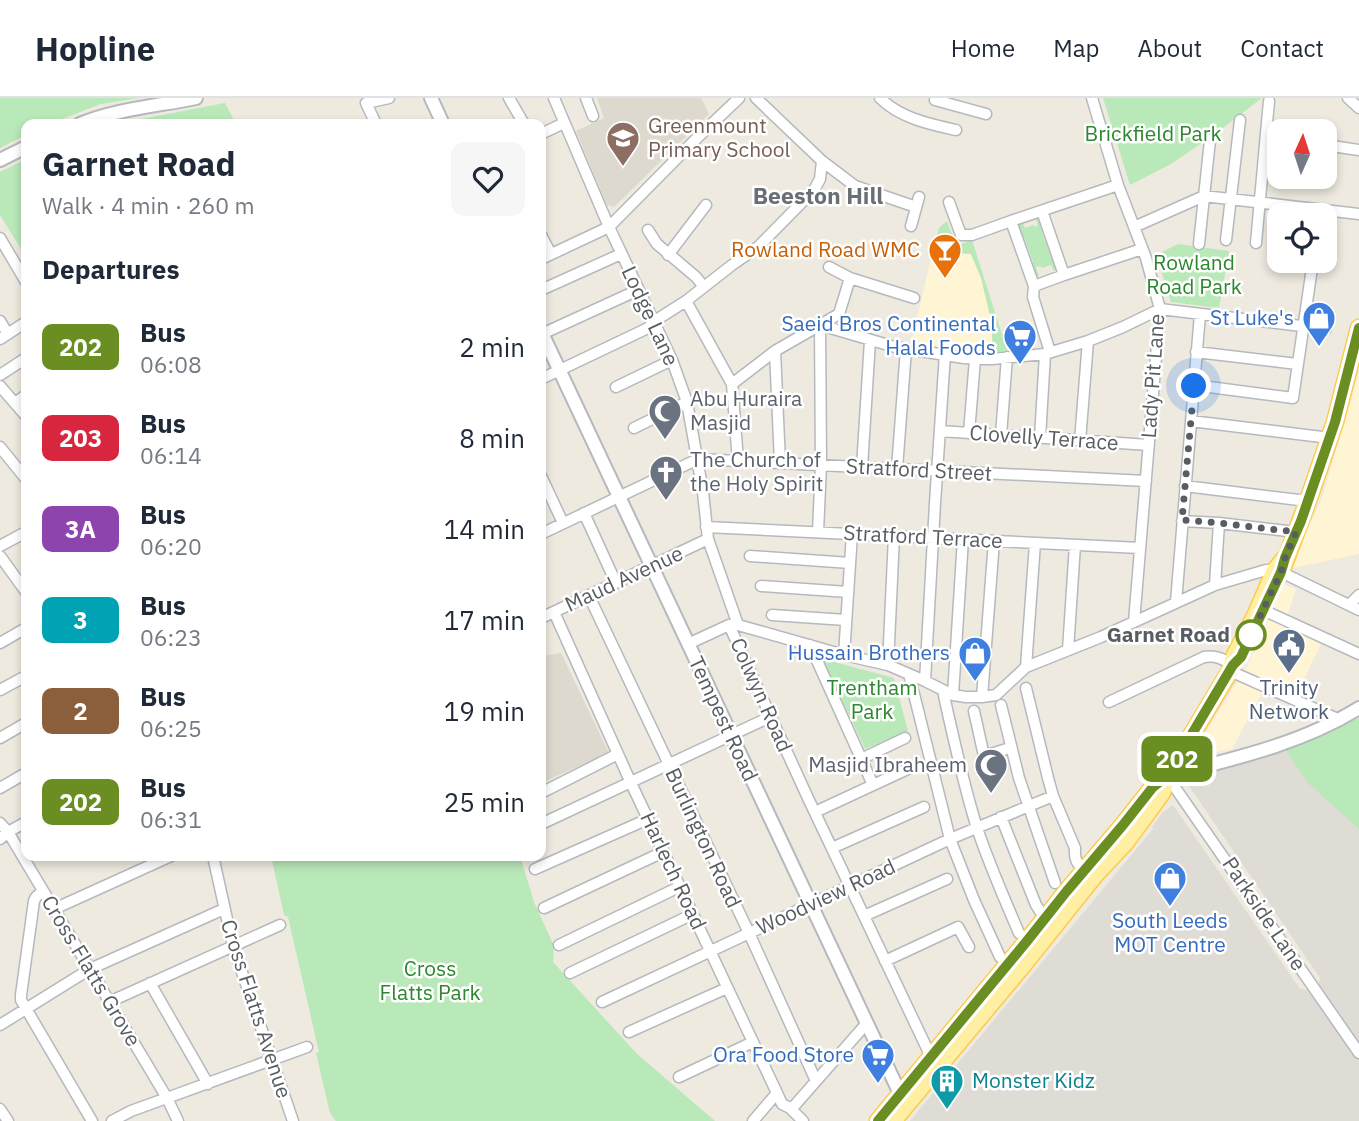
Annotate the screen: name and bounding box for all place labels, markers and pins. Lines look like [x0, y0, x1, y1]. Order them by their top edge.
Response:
place label: Greenmount Primary School [648, 111, 791, 163]
school or university icon: Greenmount Primary School [604, 119, 642, 168]
bar icon: Rowland Road WMC [926, 231, 964, 280]
place label: Rowland Road WMC [731, 235, 920, 263]
shop icon: St Luke's [1300, 299, 1338, 348]
place label: St Luke's [1210, 303, 1294, 331]
place label: Saeid Bros Continental Halal Foods [781, 309, 996, 361]
supermarket icon: Saeid Bros Continental Halal Foods [1001, 317, 1039, 366]
place label: Abu Huraira Masjid [690, 384, 802, 436]
mosque icon: Abu Huraira Masjid [646, 392, 684, 441]
place label: The Church of the Holy Spirit [690, 445, 823, 497]
church icon: The Church of the Holy Spirit [647, 453, 685, 502]
place label: Garnet Road [1107, 620, 1230, 648]
marker: Garnet Road [1236, 620, 1266, 650]
public building icon: Trinity Network [1270, 626, 1308, 675]
shop icon: Hussain Brothers [956, 634, 994, 683]
place label: Hussain Brothers [788, 638, 950, 666]
place label: Trinity Network [1249, 673, 1329, 725]
mosque icon: Masjid Ibraheem [972, 746, 1010, 795]
place label: Masjid Ibraheem [808, 750, 967, 778]
shop icon: South Leeds MOT Centre [1151, 859, 1189, 908]
place label: South Leeds MOT Centre [1112, 906, 1228, 958]
supermarket icon: Ora Food Store [859, 1036, 897, 1085]
place label: Ora Food Store [713, 1040, 854, 1068]
building icon: Monster Kidz [928, 1062, 966, 1111]
place label: Monster Kidz [972, 1066, 1095, 1094]

